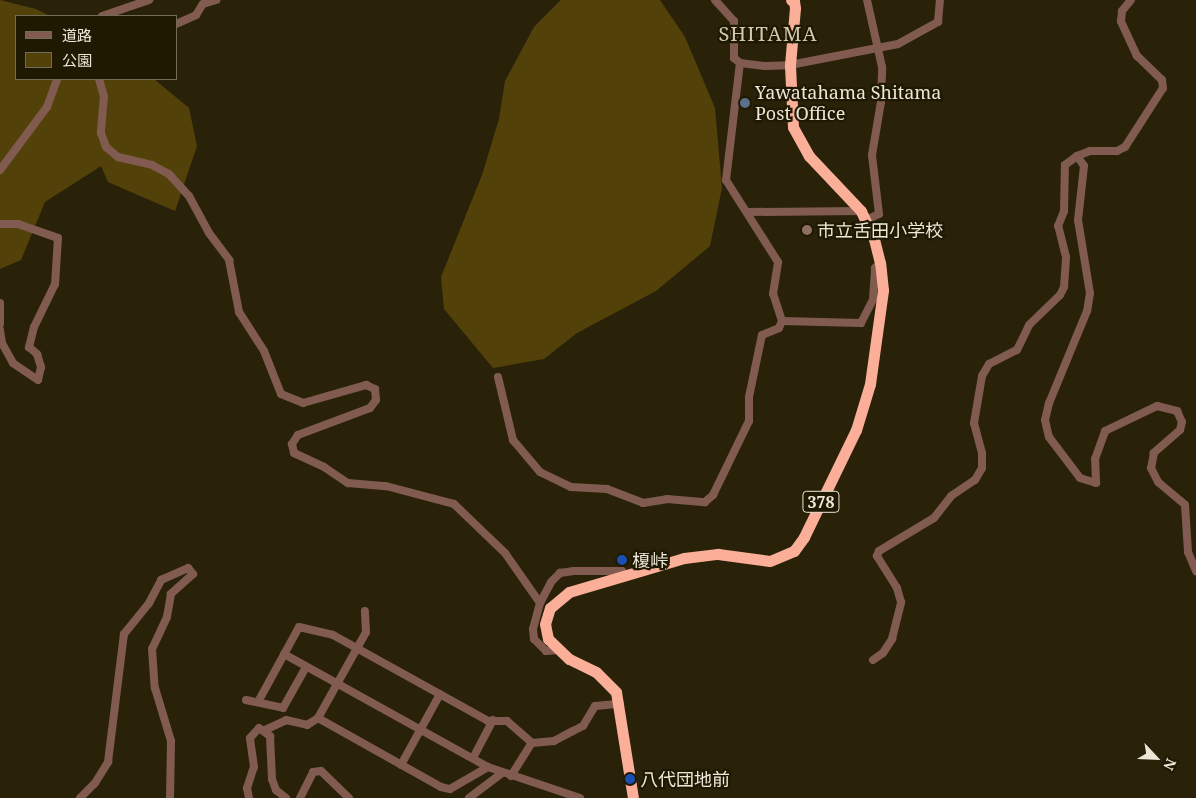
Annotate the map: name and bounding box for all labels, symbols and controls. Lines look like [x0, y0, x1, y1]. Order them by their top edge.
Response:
legend [15, 15, 178, 80]
district label: SHITAMA [718, 21, 818, 45]
text: 道路 [62, 25, 92, 45]
text: 公園 [62, 50, 92, 70]
place label: Yawatahama Shitama Post Office [755, 82, 941, 125]
marker: Yawatahama Shitama Post Office [739, 97, 751, 109]
place label: 市立舌田小学校 [817, 219, 943, 241]
marker: 市立舌田小学校 [801, 224, 813, 236]
road number: 378 [802, 488, 840, 516]
place label: 榎峠 [632, 549, 668, 571]
marker: 榎峠 [616, 554, 628, 566]
north arrow [1131, 733, 1181, 783]
text: N [1159, 756, 1181, 774]
place label: 八代団地前 [640, 768, 730, 790]
marker: 八代団地前 [624, 773, 636, 785]

